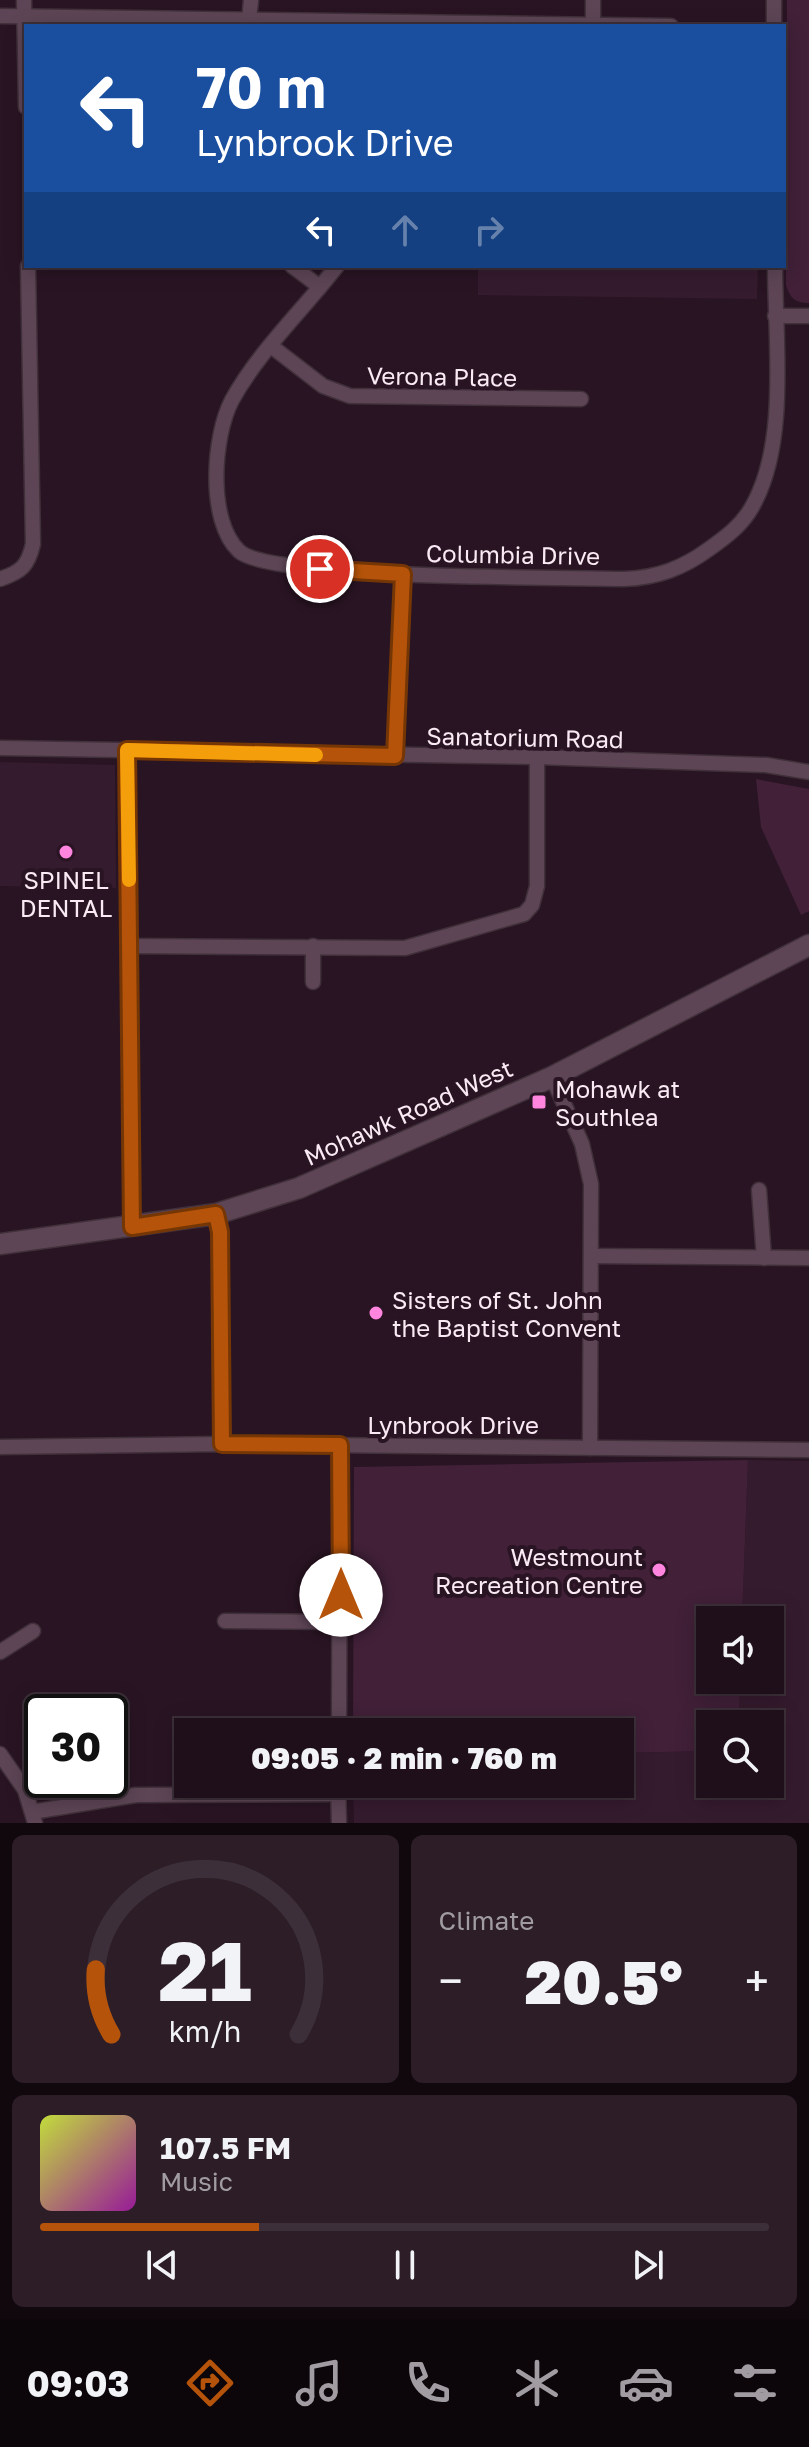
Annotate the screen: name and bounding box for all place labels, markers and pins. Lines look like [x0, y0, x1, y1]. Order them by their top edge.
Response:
pin [286, 535, 354, 603]
marker: SPINEL DENTAL [57, 843, 75, 861]
place label: SPINEL DENTAL [20, 865, 113, 922]
place label: Mohawk at Southlea [555, 1074, 680, 1131]
marker: Mohawk at Southlea [530, 1093, 548, 1111]
place label: Sisters of St. John the Baptist Convent [392, 1285, 621, 1342]
marker: Sisters of St. John the Baptist Convent [367, 1304, 385, 1322]
place label: Westmount Recreation Centre [435, 1542, 643, 1599]
marker: Westmount Recreation Centre [650, 1561, 668, 1579]

